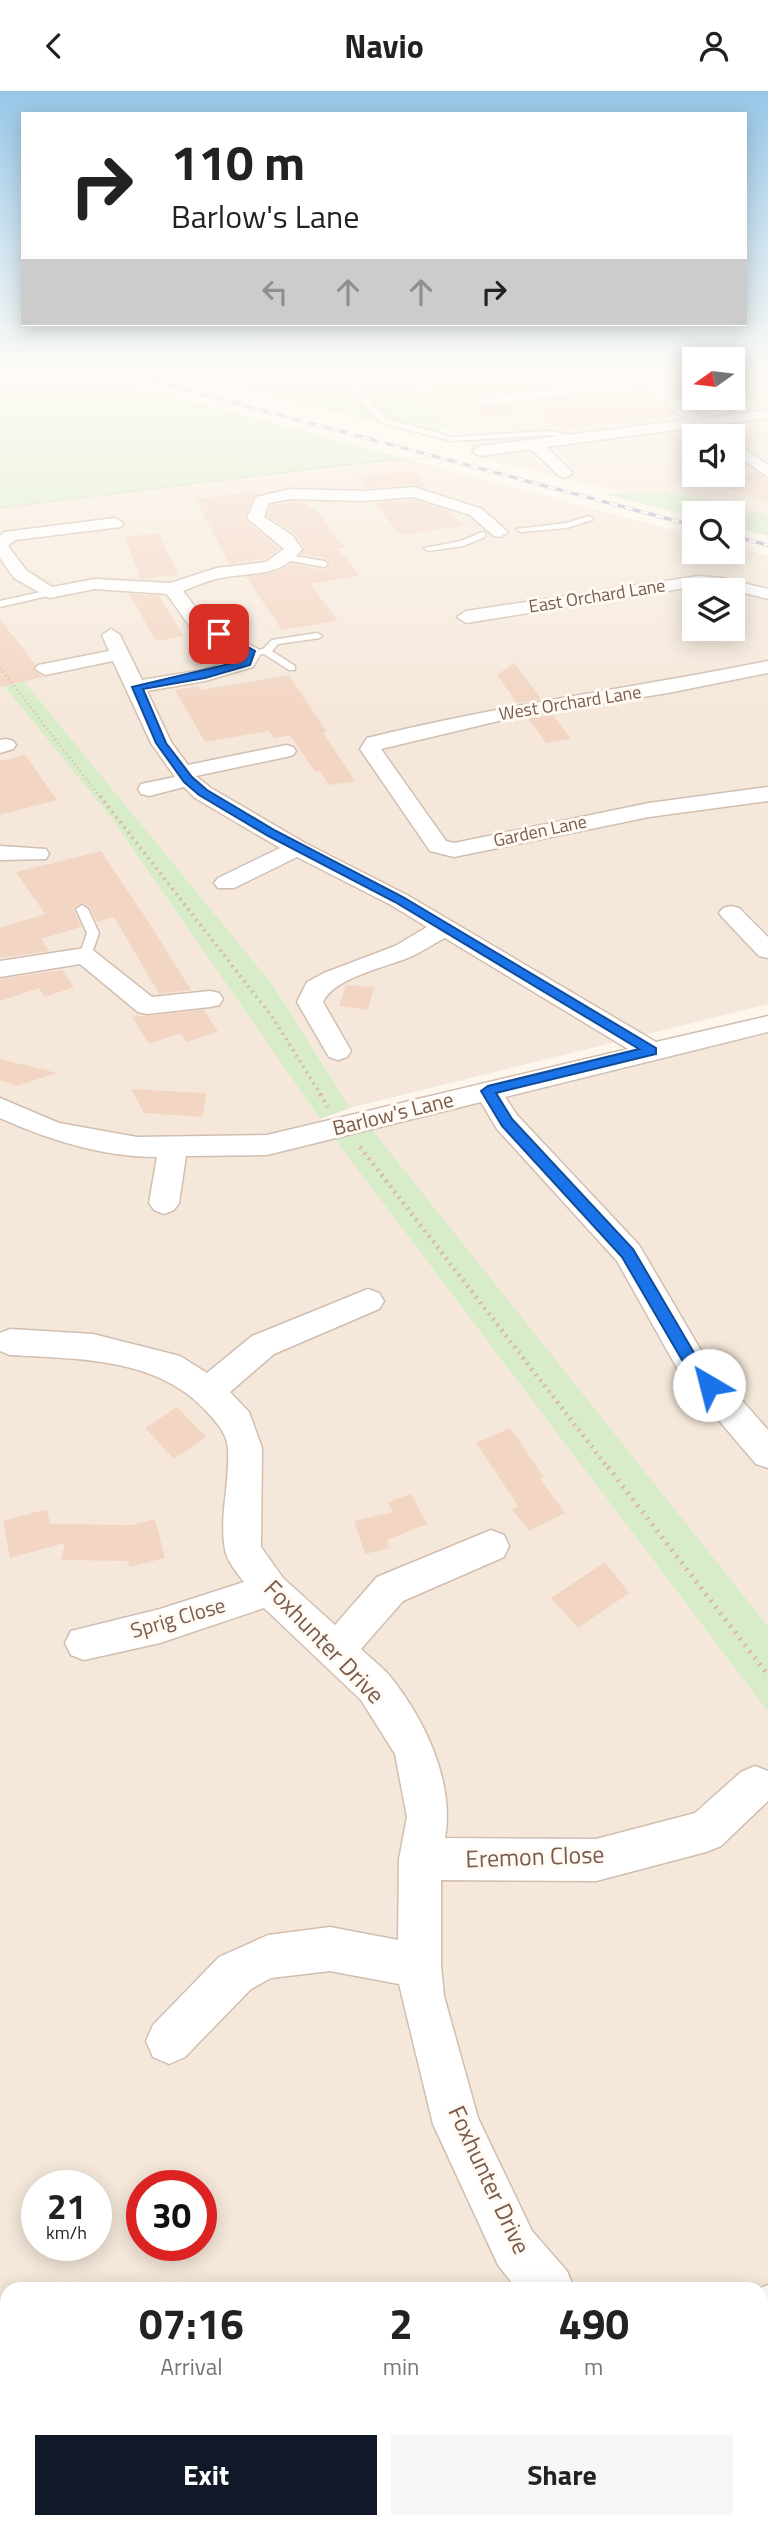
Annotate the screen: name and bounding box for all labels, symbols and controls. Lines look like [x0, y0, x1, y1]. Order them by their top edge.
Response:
text: Navio [344, 22, 424, 70]
icon: back [35, 27, 73, 65]
icon: person [695, 27, 733, 65]
text: 110 m [171, 124, 305, 199]
icon: right [56, 140, 147, 231]
text: Barlow's Lane [171, 192, 359, 240]
icon: left [256, 273, 294, 311]
icon: ahead [329, 273, 367, 311]
icon: ahead [402, 273, 440, 311]
icon: right [475, 273, 513, 311]
north arrow [682, 347, 746, 409]
map controls [682, 347, 745, 641]
button: sound [682, 424, 745, 487]
button: search [682, 501, 745, 564]
street label: East Orchard Lane [527, 571, 667, 620]
button: layers [682, 578, 745, 641]
pin [189, 604, 249, 664]
icon: arrive [200, 615, 238, 653]
street label: West Orchard Lane [497, 678, 643, 727]
street label: Garden Lane [491, 807, 589, 854]
street label: Barlow's Lane [329, 1083, 457, 1144]
position arrow [672, 1348, 746, 1422]
street label: Foxhunter Drive [256, 1571, 393, 1712]
street label: Sprig Close [126, 1588, 229, 1646]
street label: Eremon Close [465, 1836, 605, 1876]
street label: Foxhunter Drive [440, 2099, 540, 2260]
speed limit sign: 30 [126, 2170, 217, 2261]
text: 21 [47, 2179, 86, 2233]
text: km/h [46, 2219, 87, 2246]
text: 07:16 [139, 2291, 244, 2355]
text: 2 [389, 2291, 413, 2355]
text: 490 [558, 2291, 629, 2355]
text: Arrival [160, 2349, 223, 2384]
text: min [383, 2349, 419, 2384]
text: m [584, 2349, 603, 2384]
button: Exit [35, 2435, 377, 2515]
button: Share [391, 2435, 733, 2515]

